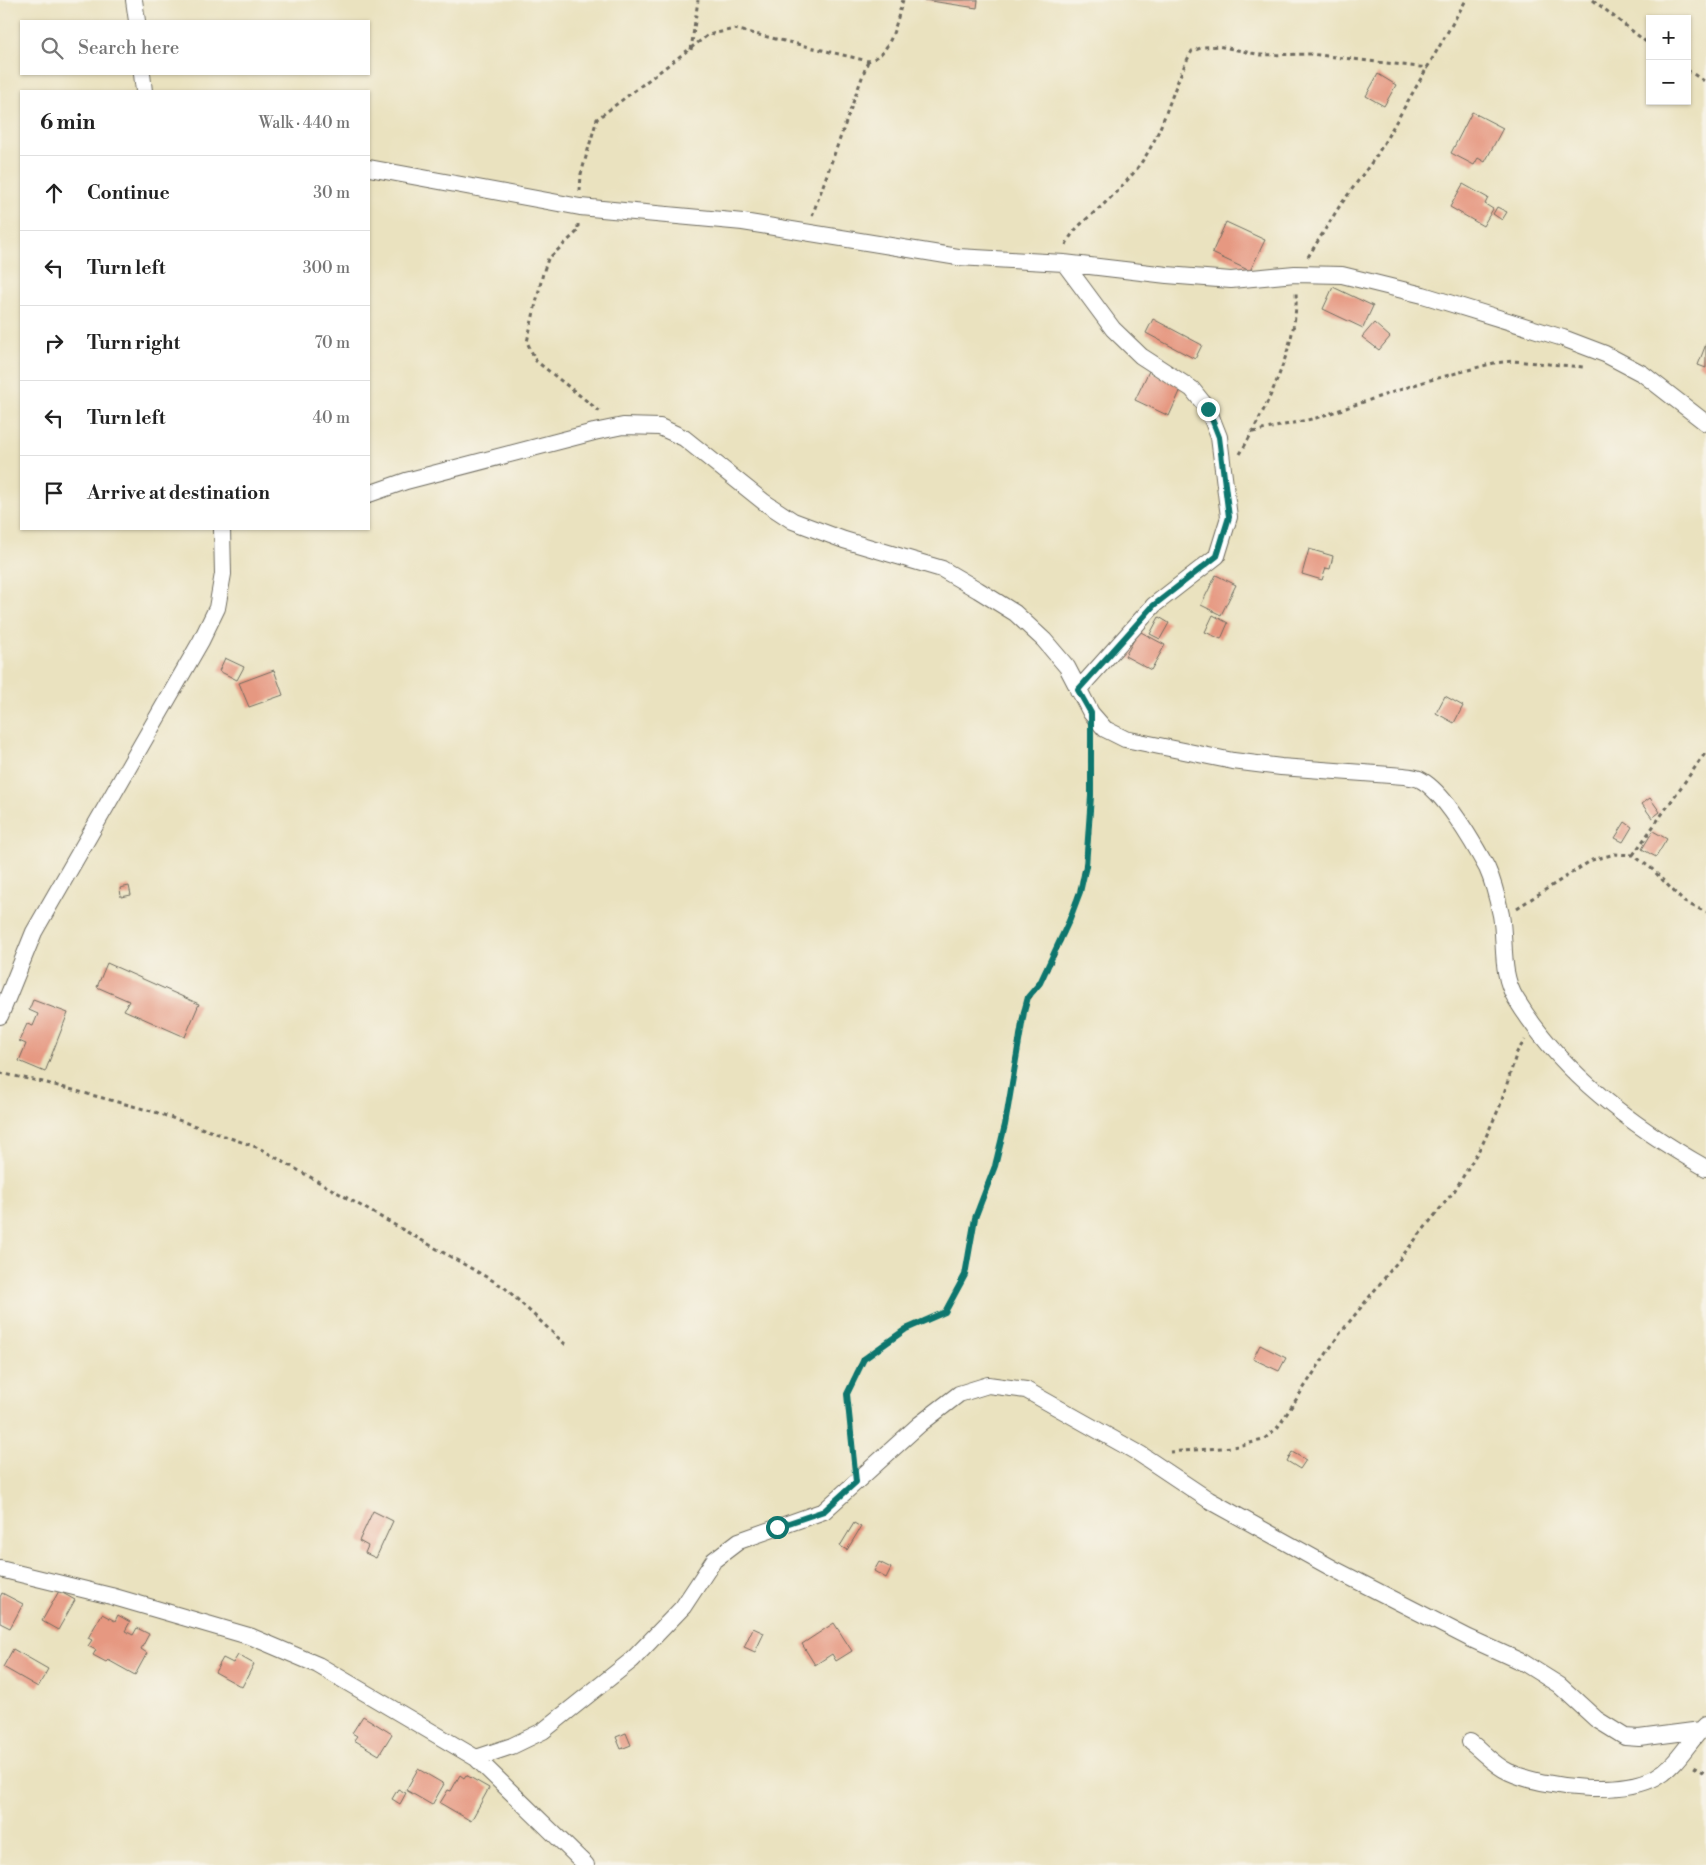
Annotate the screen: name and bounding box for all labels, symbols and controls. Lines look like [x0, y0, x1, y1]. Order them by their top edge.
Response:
map controls [1646, 15, 1691, 105]
button: + [1646, 15, 1691, 60]
search box [20, 20, 370, 75]
icon: search [38, 34, 66, 62]
text: Search here [78, 36, 179, 60]
button: − [1646, 60, 1691, 105]
text: 6 min [40, 110, 95, 136]
text: Walk · 440 m [259, 113, 350, 133]
icon: ahead [40, 179, 68, 207]
text: Continue [87, 181, 170, 205]
text: 30 m [313, 183, 350, 203]
icon: left [40, 254, 68, 282]
text: Turn left [87, 256, 166, 280]
text: 300 m [303, 258, 350, 278]
icon: right [40, 329, 68, 357]
text: Turn right [87, 331, 180, 355]
text: 70 m [314, 333, 350, 353]
route end [1197, 398, 1220, 421]
icon: left [40, 404, 68, 432]
text: Turn left [87, 406, 166, 430]
text: 40 m [313, 408, 350, 428]
icon: arrive [40, 479, 68, 507]
text: Arrive at destination [87, 481, 270, 505]
route start [766, 1516, 789, 1539]

